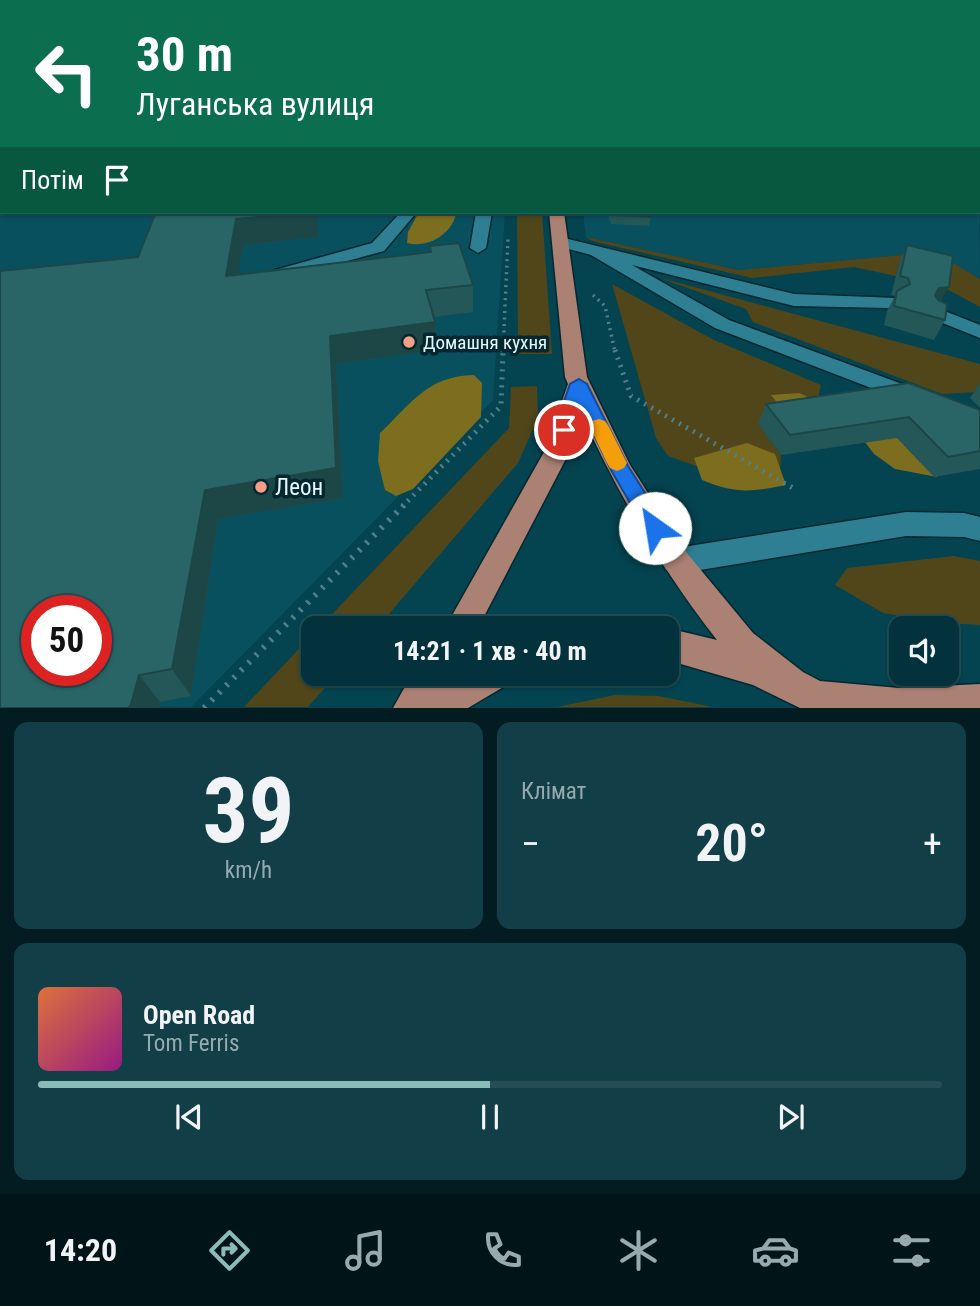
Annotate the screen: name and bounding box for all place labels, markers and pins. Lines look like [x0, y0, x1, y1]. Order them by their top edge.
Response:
place label: Домашня кухня [423, 331, 547, 354]
marker: Домашня кухня [401, 334, 417, 350]
pin [534, 400, 594, 460]
place label: Леон [275, 474, 323, 501]
marker: Леон [253, 479, 269, 495]

